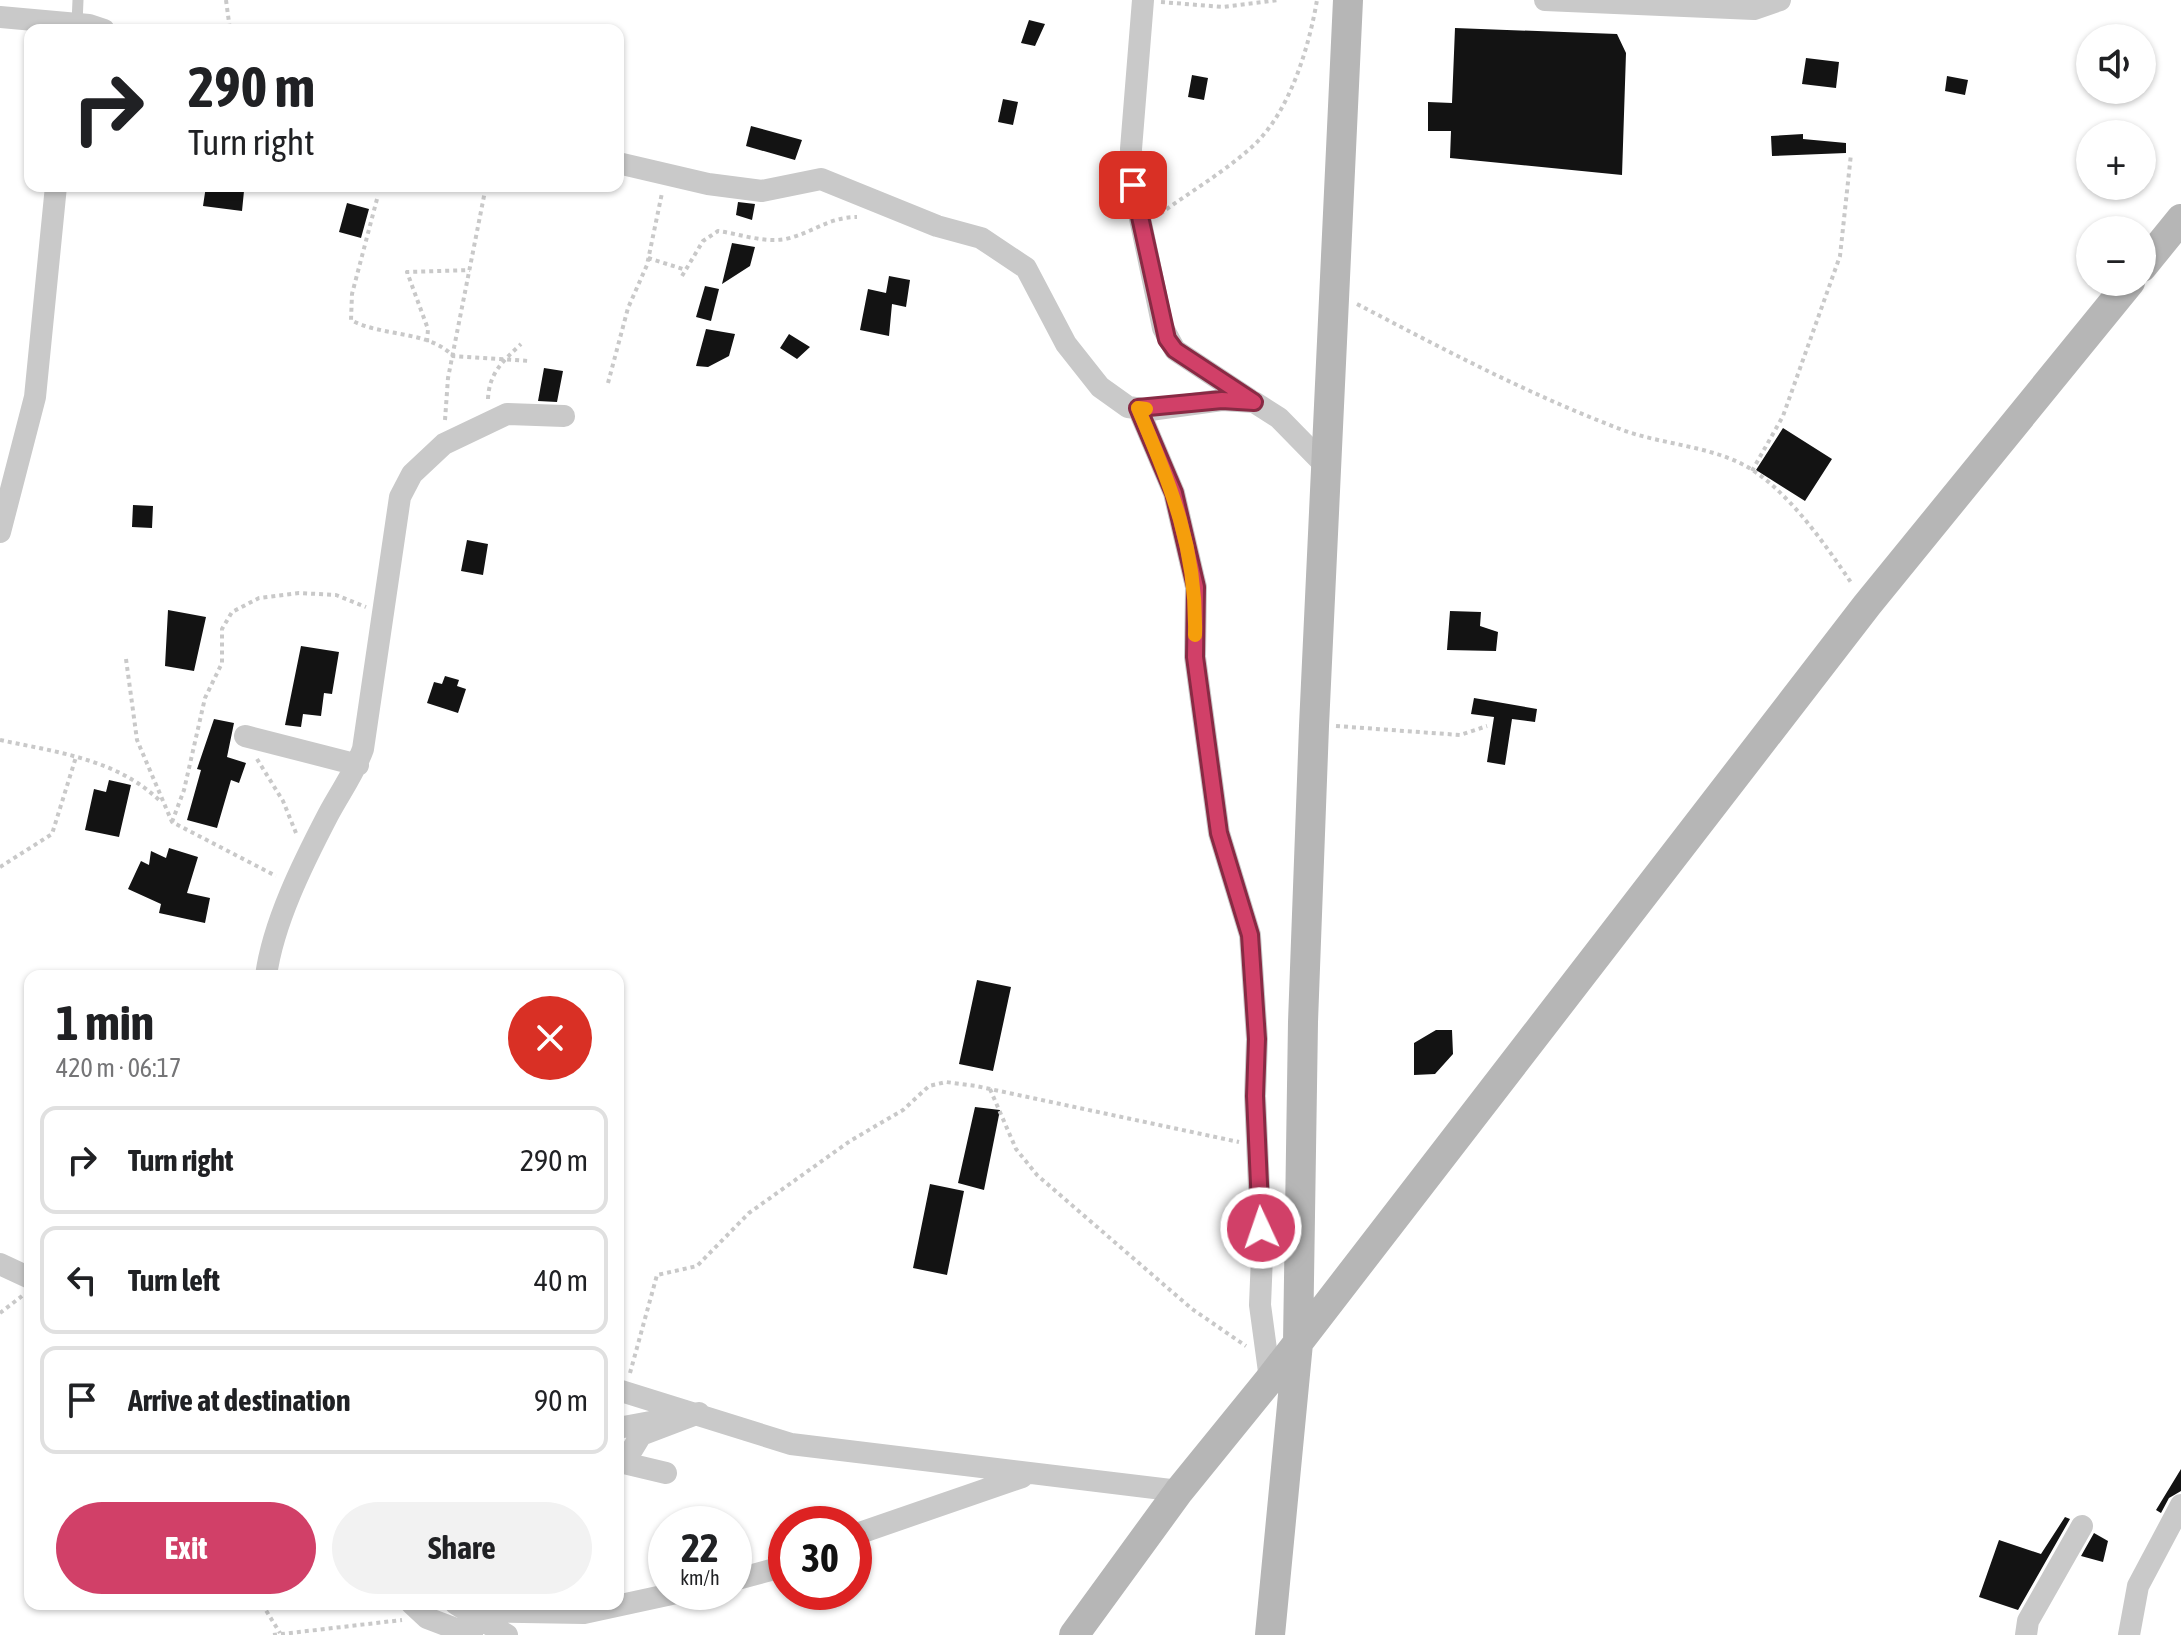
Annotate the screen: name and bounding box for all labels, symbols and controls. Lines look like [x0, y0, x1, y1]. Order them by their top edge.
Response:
map controls [2076, 24, 2156, 296]
button: sound [2076, 24, 2156, 104]
text: 290 m [188, 55, 315, 119]
icon: right [56, 56, 160, 160]
button: + [2076, 120, 2156, 200]
text: Turn right [188, 121, 315, 163]
pin [1099, 151, 1167, 219]
icon: arrive [1111, 163, 1155, 207]
button: − [2076, 216, 2156, 296]
text: 1 min [56, 995, 154, 1050]
button: close [508, 996, 592, 1080]
text: 420 m · 06:17 [56, 1053, 181, 1083]
icon: right [60, 1138, 104, 1182]
text: Turn right [128, 1143, 234, 1177]
text: 290 m [520, 1143, 588, 1177]
position arrow [1219, 1186, 1303, 1270]
icon: left [60, 1258, 104, 1302]
text: Turn left [128, 1263, 220, 1297]
text: 40 m [534, 1263, 588, 1297]
icon: arrive [60, 1378, 104, 1422]
text: Arrive at destination [128, 1383, 350, 1417]
text: 90 m [534, 1383, 588, 1417]
button: Exit [56, 1502, 316, 1594]
button: Share [332, 1502, 592, 1594]
speed limit sign: 30 [768, 1506, 872, 1610]
text: 22 [681, 1525, 719, 1570]
text: km/h [680, 1566, 720, 1589]

